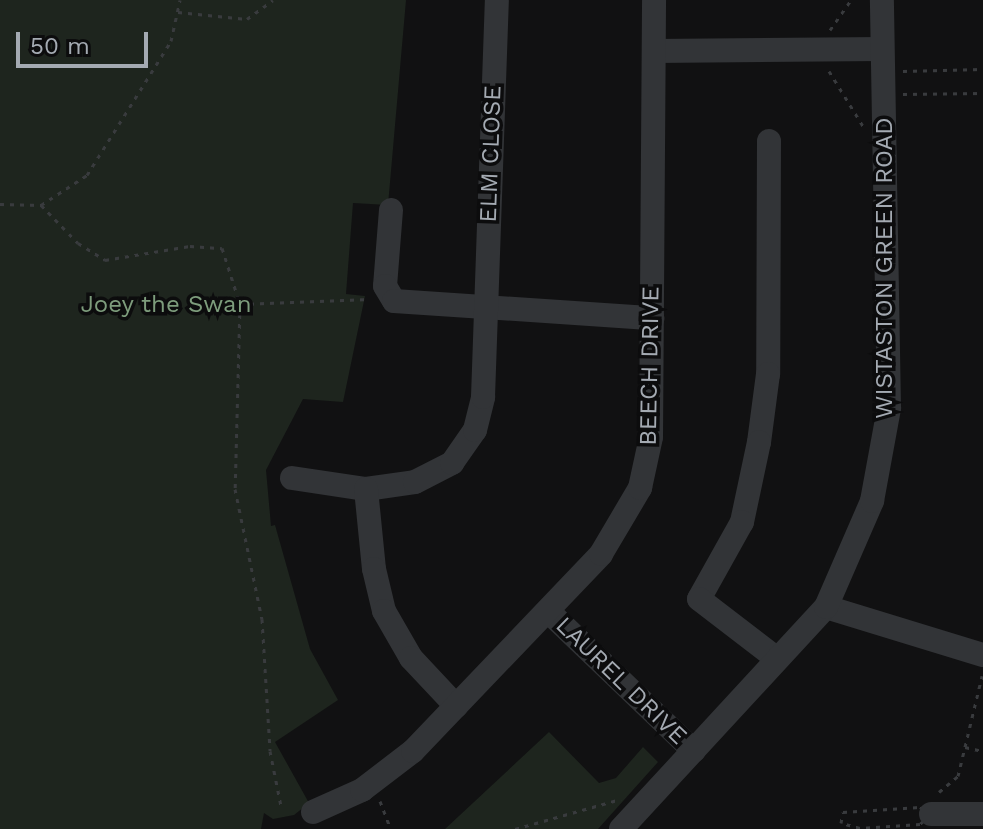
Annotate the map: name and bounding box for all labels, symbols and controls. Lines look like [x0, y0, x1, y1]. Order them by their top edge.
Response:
scale bar [20, 16, 152, 66]
text: 50 m [30, 32, 90, 60]
street label: ELM CLOSE [474, 85, 508, 223]
street label: WISTASTON GREEN ROAD [871, 117, 899, 419]
street label: BEECH DRIVE [634, 286, 666, 446]
park label: Joey the Swan [80, 291, 252, 319]
street label: LAUREL DRIVE [549, 611, 693, 751]

